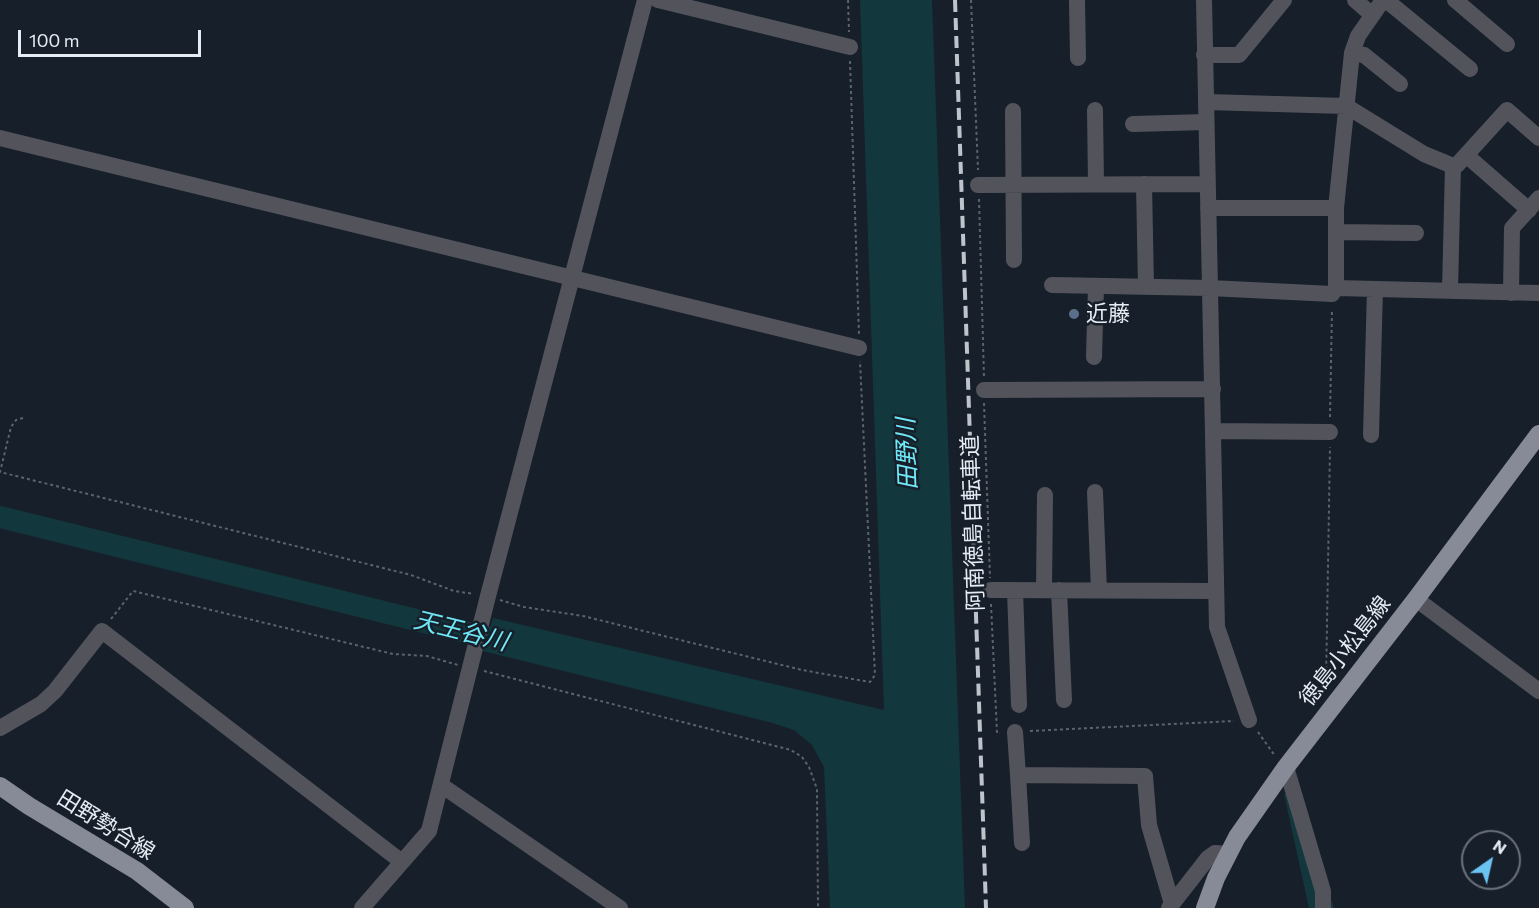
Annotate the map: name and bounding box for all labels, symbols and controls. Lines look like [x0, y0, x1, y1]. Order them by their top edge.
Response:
scale bar [21, 18, 204, 56]
text: 100 m [29, 29, 79, 51]
place label: 近藤 [1086, 301, 1130, 327]
marker: 近藤 [1067, 307, 1081, 321]
water label: 田野川 [891, 418, 923, 490]
street label: 阿南徳島自転車道 [957, 435, 989, 611]
street label: 徳島小松島線 [1294, 591, 1396, 711]
water label: 天王谷川 [411, 605, 511, 657]
street label: 田野勢合線 [52, 785, 160, 865]
north arrow [1461, 830, 1521, 890]
text: N [1490, 835, 1511, 858]

